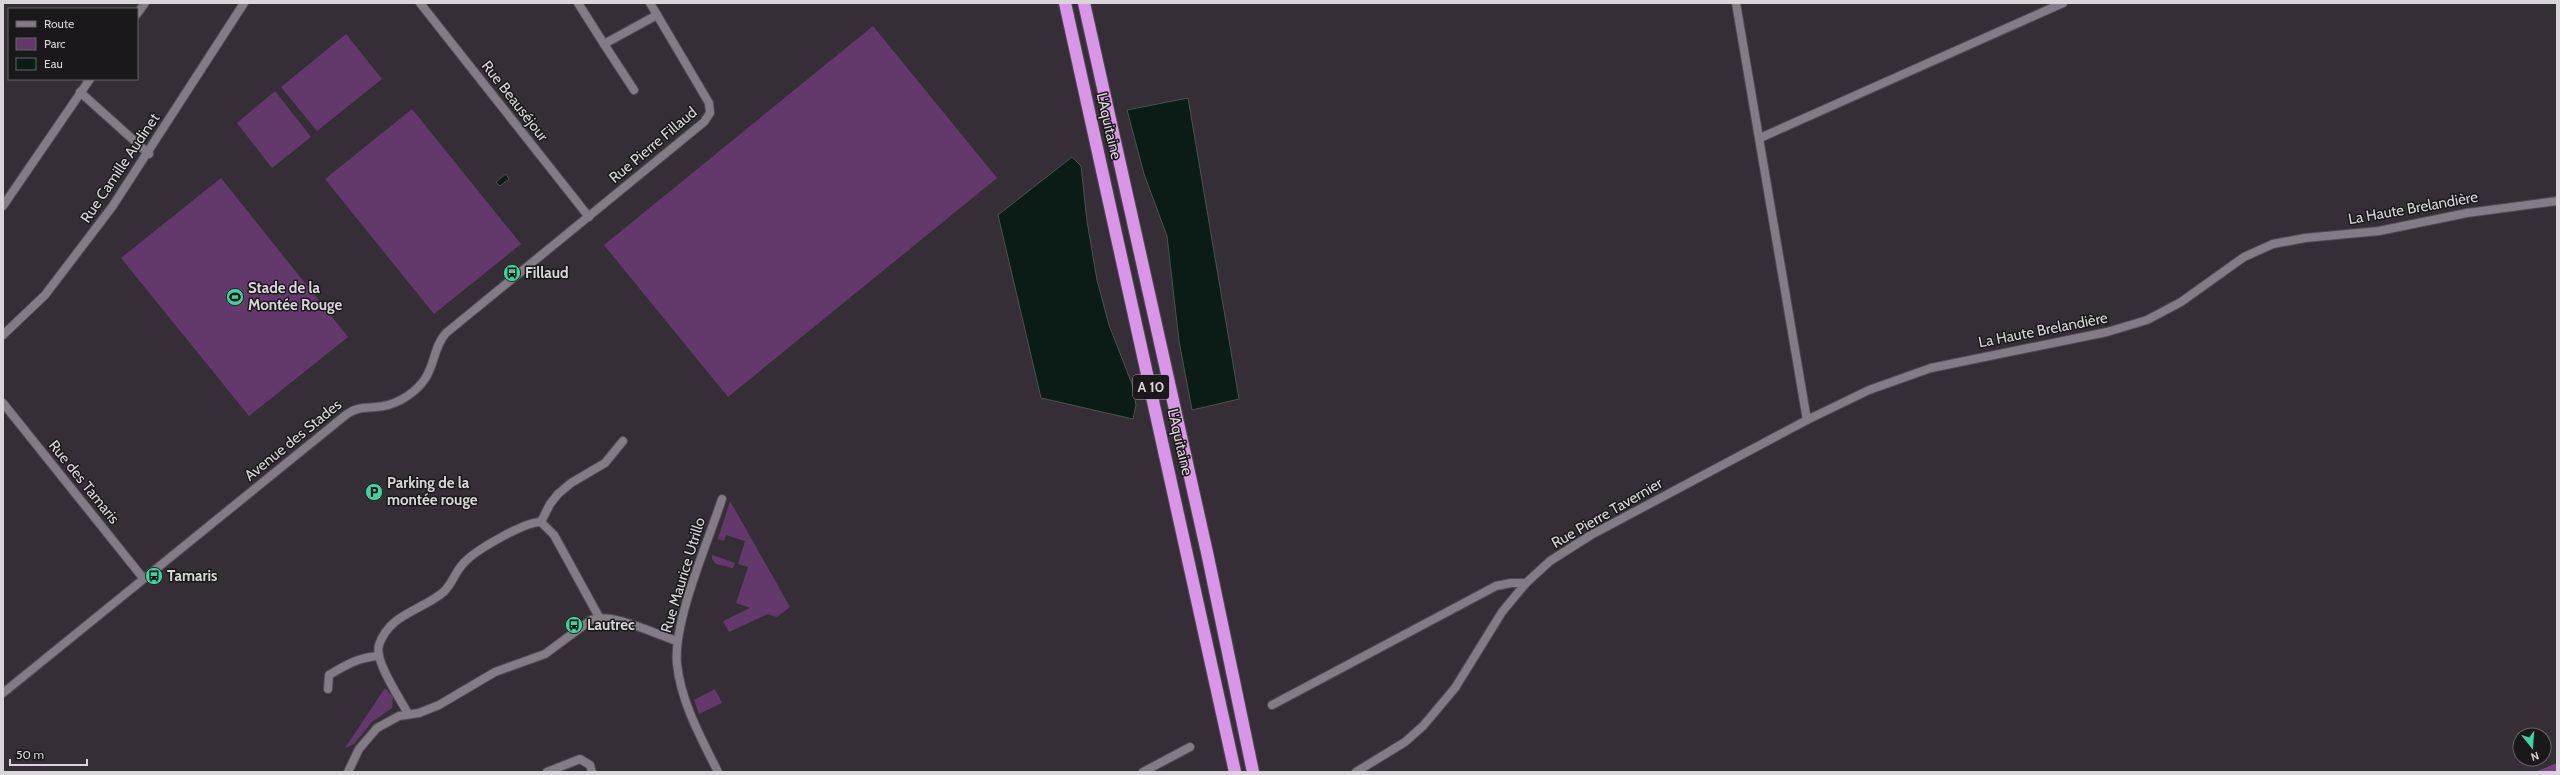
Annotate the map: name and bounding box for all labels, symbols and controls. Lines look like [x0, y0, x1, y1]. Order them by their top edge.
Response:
legend [8, 8, 138, 80]
text: Route [44, 16, 74, 31]
text: Parc [44, 36, 66, 51]
text: Eau [44, 56, 63, 71]
street label: Rue Beauséjour [478, 57, 552, 145]
street label: L'Aquitaine [1093, 91, 1125, 161]
street label: Rue Pierre Fillaud [606, 103, 700, 187]
street label: Rue Camille Audinet [77, 110, 163, 226]
street label: La Haute Brelandière [2347, 188, 2480, 228]
bus stop icon: Fillaud [502, 263, 522, 283]
place label: Fillaud [525, 264, 569, 282]
place label: Stade de la Montée Rouge [248, 279, 342, 314]
sports icon: Stade de la Montée Rouge [225, 287, 245, 307]
street label: La Haute Brelandière [1977, 309, 2109, 351]
road number: A 10 [1133, 375, 1169, 399]
street label: Avenue des Stades [241, 395, 345, 485]
street label: L'Aquitaine [1164, 407, 1196, 477]
street label: Rue des Tamaris [45, 437, 123, 527]
place label: Parking de la montée rouge [387, 474, 478, 509]
street label: Rue Pierre Tavernier [1548, 474, 1666, 552]
parking icon: Parking de la montée rouge [364, 482, 384, 502]
street label: Rue Maurice Utrillo [657, 515, 709, 635]
bus stop icon: Tamaris [144, 566, 164, 586]
place label: Tamaris [167, 567, 217, 585]
bus stop icon: Lautrec [564, 615, 584, 635]
place label: Lautrec [587, 616, 635, 634]
north arrow [2512, 727, 2552, 767]
scale bar [10, 741, 87, 767]
text: 50 m [16, 747, 44, 762]
text: N [2529, 749, 2541, 764]

